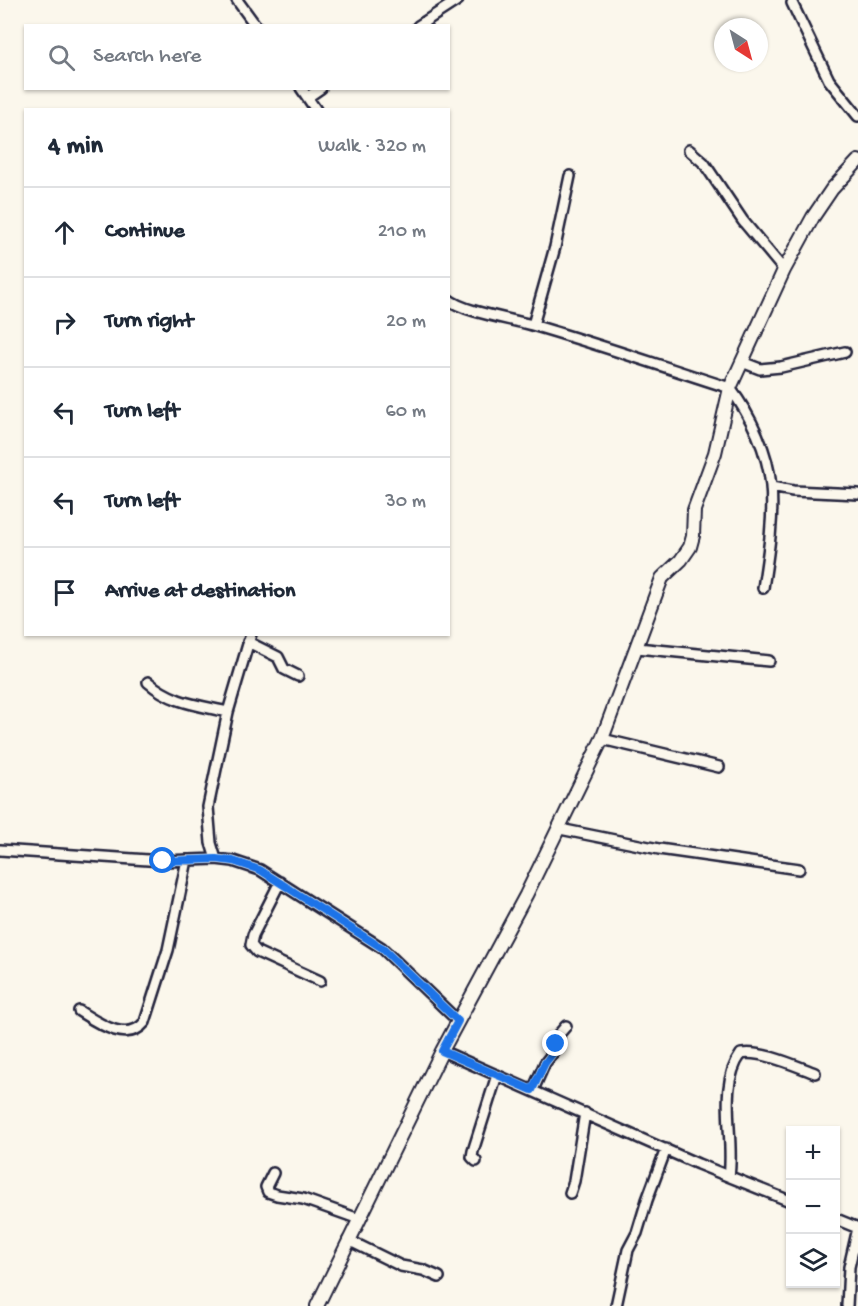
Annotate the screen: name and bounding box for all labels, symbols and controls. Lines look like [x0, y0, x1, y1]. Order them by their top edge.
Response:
north arrow [714, 18, 768, 72]
search box [24, 24, 450, 90]
icon: search [45, 41, 78, 74]
text: Search here [93, 44, 201, 70]
text: 4 min [48, 132, 103, 163]
text: Walk · 320 m [318, 136, 426, 159]
icon: ahead [48, 216, 81, 249]
text: Continue [105, 219, 185, 245]
text: 210 m [378, 221, 426, 244]
icon: right [48, 306, 81, 339]
text: Turn right [105, 309, 193, 335]
text: 20 m [386, 311, 426, 334]
icon: left [48, 396, 81, 429]
text: Turn left [105, 399, 179, 425]
text: 60 m [386, 401, 426, 424]
icon: left [48, 486, 81, 519]
text: Turn left [105, 489, 179, 515]
text: 30 m [385, 491, 426, 514]
icon: arrive [48, 576, 81, 609]
text: Arrive at destination [105, 579, 295, 605]
route start [149, 847, 175, 873]
route end [542, 1030, 568, 1056]
map controls [786, 1126, 840, 1288]
button: + [786, 1126, 840, 1180]
button: − [786, 1180, 840, 1234]
button: layers [786, 1234, 840, 1288]

